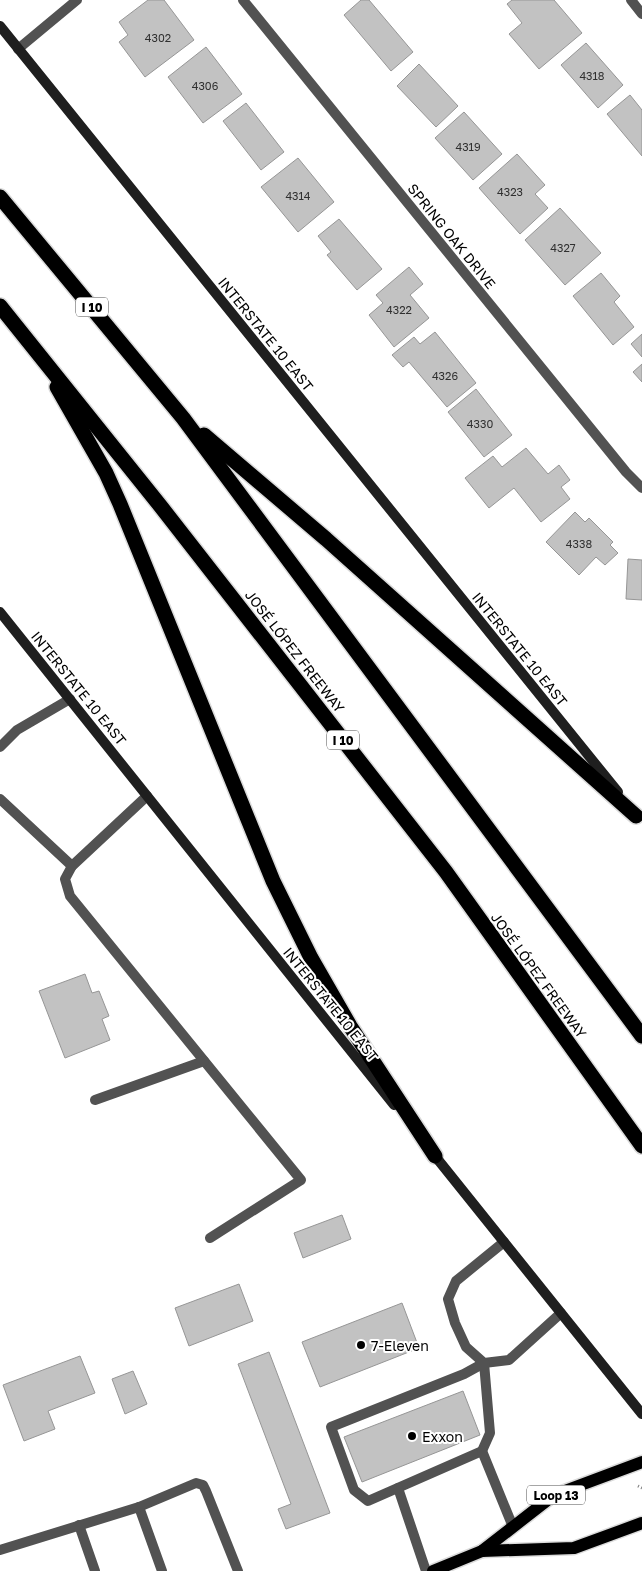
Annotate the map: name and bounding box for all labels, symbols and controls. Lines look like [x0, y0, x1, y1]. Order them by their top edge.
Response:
house number: 4302 [145, 31, 171, 44]
house number: 4318 [579, 69, 605, 82]
house number: 4306 [192, 79, 219, 92]
house number: 4319 [455, 140, 481, 153]
street label: SPRING OAK DRIVE [404, 180, 500, 292]
house number: 4323 [497, 185, 523, 198]
house number: 4314 [285, 189, 311, 202]
house number: 4327 [550, 241, 576, 254]
street label: INTERSTATE 10 EAST [215, 274, 317, 395]
road number: I 10 [76, 298, 108, 316]
house number: 4322 [386, 303, 412, 316]
house number: 4326 [432, 369, 458, 382]
house number: 4330 [467, 417, 493, 430]
house number: 4338 [566, 537, 592, 550]
street label: JOSÉ LÓPEZ FREEWAY [242, 586, 348, 716]
street label: INTERSTATE 10 EAST [469, 589, 571, 710]
street label: INTERSTATE 10 EAST [28, 628, 130, 749]
road number: I 10 [327, 730, 359, 750]
street label: JOSÉ LÓPEZ FREEWAY [488, 909, 590, 1041]
street label: INTERSTATE 10 EAST [280, 944, 382, 1065]
place label: 7-Eleven [371, 1337, 429, 1354]
marker: 7-Eleven [355, 1339, 367, 1351]
place label: Exxon [422, 1428, 463, 1445]
marker: Exxon [406, 1430, 418, 1442]
road number: Loop 13 [527, 1486, 585, 1504]

